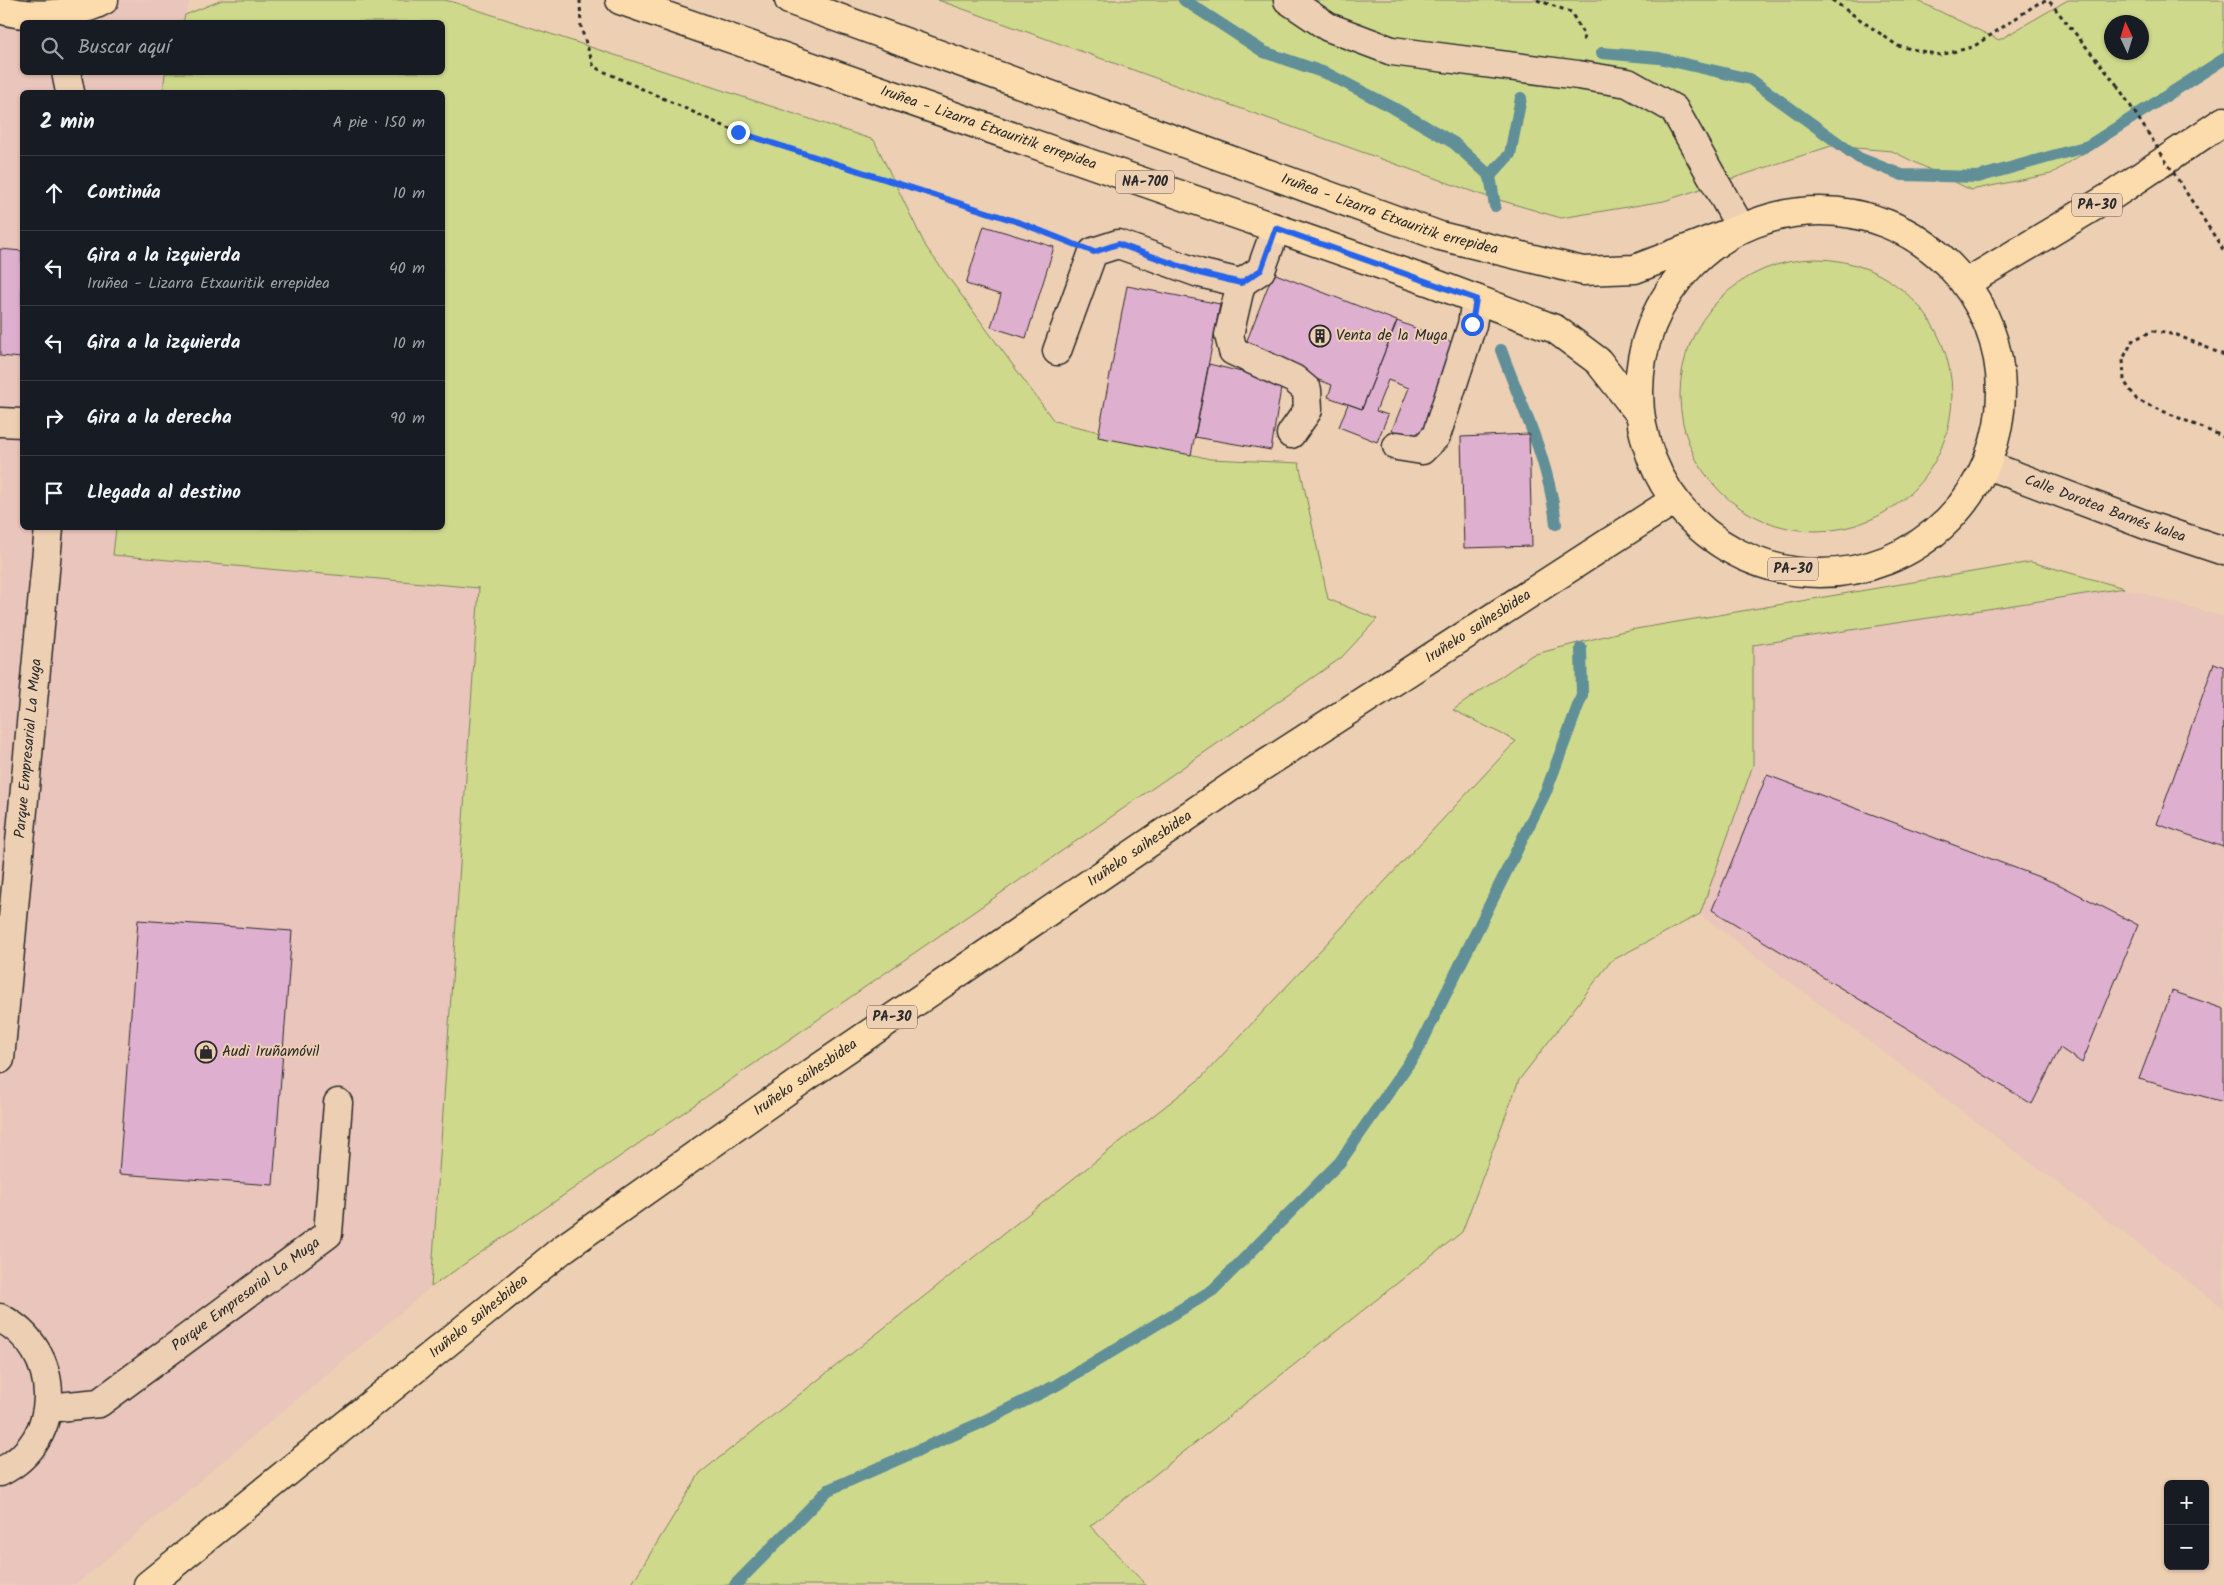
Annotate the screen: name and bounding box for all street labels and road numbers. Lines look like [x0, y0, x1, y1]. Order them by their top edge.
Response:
street label: Iruñea - Lizarra Etxauritik errepidea [877, 79, 1100, 177]
street label: Iruñea - Lizarra Etxauritik errepidea [1278, 167, 1501, 262]
road number: NA-700 [1116, 170, 1174, 193]
road number: PA-30 [2072, 194, 2122, 216]
street label: Calle Dorotea Barnés kalea [2021, 468, 2189, 549]
road number: PA-30 [1768, 558, 1818, 580]
street label: Iruñeko saihesbidea [1420, 583, 1536, 670]
street label: Parque Empresarial La Muga [8, 658, 49, 839]
street label: Iruñeko saihesbidea [1083, 805, 1197, 893]
road number: PA-30 [867, 1006, 917, 1028]
street label: Iruñeko saihesbidea [749, 1033, 863, 1123]
street label: Parque Empresarial La Muga [166, 1231, 326, 1358]
street label: Iruñeko saihesbidea [424, 1269, 534, 1365]

